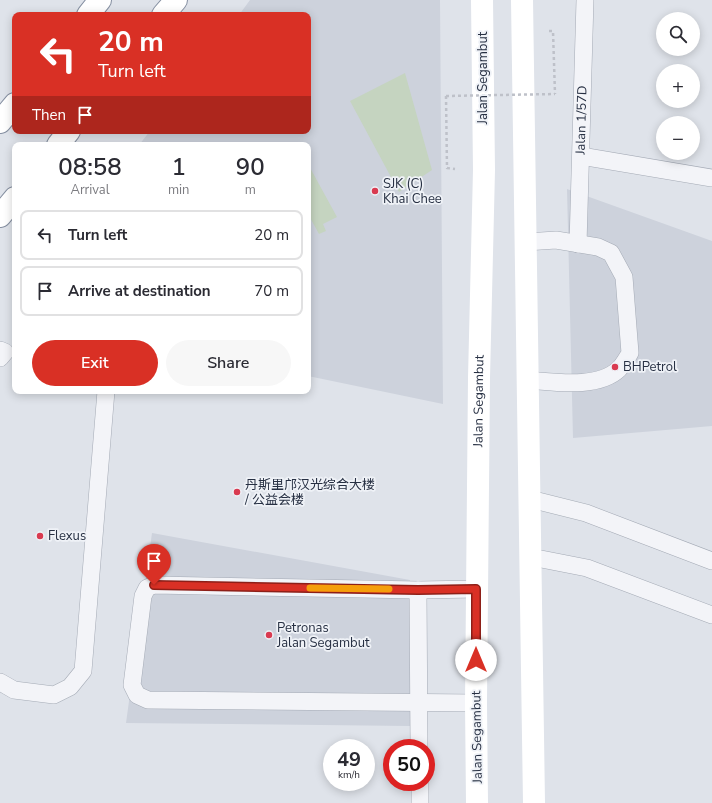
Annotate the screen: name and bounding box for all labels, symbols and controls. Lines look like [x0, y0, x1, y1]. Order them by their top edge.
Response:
map controls [656, 12, 700, 160]
button: search [656, 12, 700, 56]
text: 20 m [98, 23, 164, 61]
icon: left [32, 28, 84, 80]
street label: Jalan Segambut [474, 31, 492, 125]
text: Turn left [98, 59, 166, 83]
button: + [656, 64, 700, 108]
street label: Jalan 1/57D [572, 85, 592, 156]
icon: arrive [74, 104, 96, 126]
text: Then [32, 105, 66, 125]
button: − [656, 116, 700, 160]
text: 08:58 [58, 151, 122, 183]
text: 1 [172, 151, 186, 183]
text: 90 [236, 151, 265, 183]
place label: SJK (C) Khai Chee [383, 175, 442, 208]
text: Arrival [70, 181, 110, 199]
text: min [168, 181, 189, 199]
text: m [245, 181, 256, 199]
marker: SJK (C) Khai Chee [370, 186, 380, 196]
icon: left [34, 224, 56, 246]
text: Turn left [68, 225, 127, 245]
text: 20 m [254, 225, 289, 245]
icon: arrive [34, 280, 56, 302]
text: Arrive at destination [68, 281, 211, 301]
text: 70 m [254, 281, 289, 301]
button: Exit [32, 340, 158, 386]
button: Share [166, 340, 291, 386]
street label: Jalan Segambut [469, 354, 489, 448]
place label: BHPetrol [623, 358, 677, 376]
marker: BHPetrol [610, 362, 620, 372]
place label: 丹斯里邝汉光综合大楼 / 公益会楼 [244, 476, 375, 509]
marker: 丹斯里邝汉光综合大楼 / 公益会楼 [232, 487, 242, 497]
place label: Flexus [48, 527, 86, 545]
marker: Flexus [35, 531, 45, 541]
pin [137, 544, 171, 585]
icon: arrive [143, 550, 165, 572]
place label: Petronas Jalan Segambut [276, 619, 370, 652]
marker: Petronas Jalan Segambut [264, 630, 274, 640]
position arrow [455, 639, 497, 681]
street label: Jalan Segambut [467, 690, 487, 784]
speed limit sign: 50 [383, 739, 435, 791]
text: 49 [337, 746, 361, 773]
text: km/h [338, 768, 360, 782]

